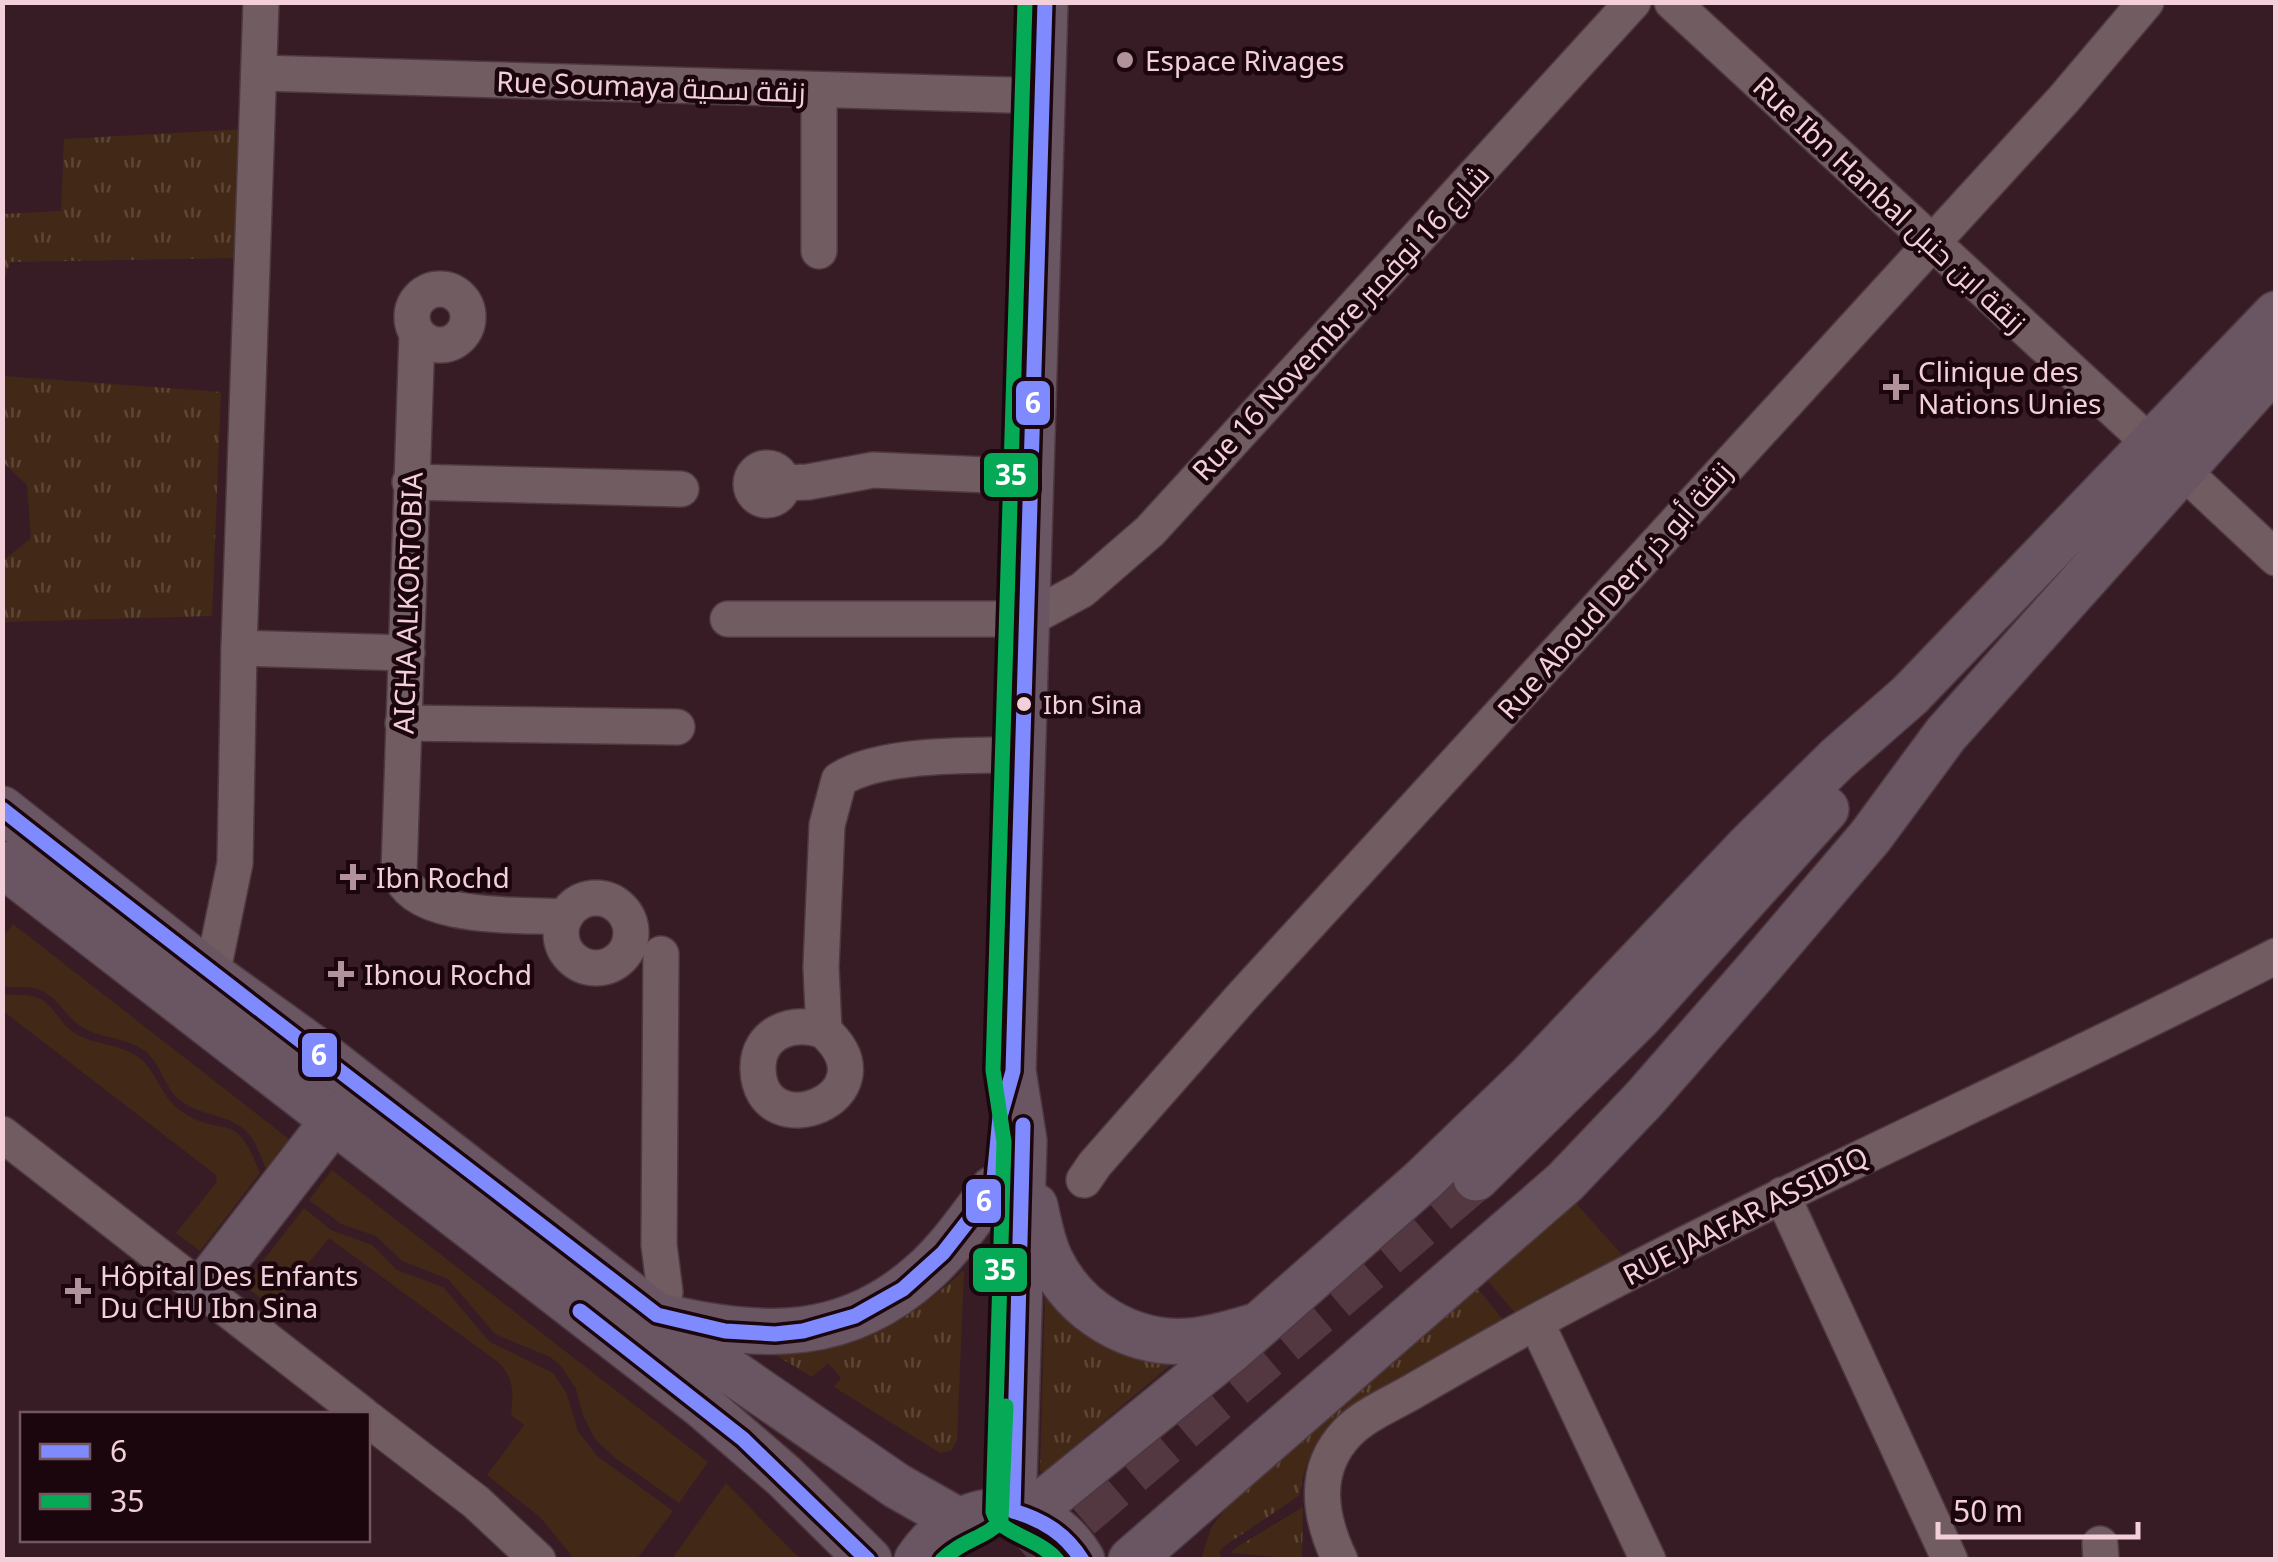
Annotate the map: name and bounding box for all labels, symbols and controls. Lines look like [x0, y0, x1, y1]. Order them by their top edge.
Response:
place label: Espace Rivages [1145, 41, 1344, 79]
marker: Espace Rivages [1114, 49, 1136, 71]
street label: Rue Soumaya زنقة سمية [496, 62, 806, 110]
street label: Rue Ibn Hanbal زنقة ابن حنبل [1745, 67, 2035, 341]
street label: Rue 16 Novembre شارع 16 نوفمبر [1183, 156, 1498, 489]
place label: Clinique des Nations Unies [1918, 352, 2101, 422]
marker: Clinique des Nations Unies [1883, 374, 1909, 400]
line badge: 6 [1014, 379, 1052, 427]
text: 6 [1025, 383, 1041, 421]
line badge: 35 [982, 451, 1040, 499]
street label: Rue Aboud Derr زنقة أبو ذر [1488, 453, 1740, 727]
text: 35 [995, 455, 1027, 493]
street label: AICHA ALKORTOBIA [383, 471, 431, 735]
place label: Ibn Sina [1043, 686, 1142, 722]
marker: Ibn Sina [1014, 694, 1034, 714]
place label: Ibn Rochd [376, 858, 510, 896]
marker: Ibn Rochd [340, 864, 366, 890]
place label: Ibnou Rochd [364, 955, 532, 993]
marker: Ibnou Rochd [328, 961, 354, 987]
line badge: 6 [300, 1031, 339, 1079]
text: 6 [311, 1035, 327, 1073]
street label: RUE JAAFAR ASSIDIQ [1616, 1137, 1874, 1293]
line badge: 6 [964, 1177, 1003, 1225]
text: 6 [976, 1181, 992, 1219]
line badge: 35 [971, 1246, 1029, 1294]
text: 35 [984, 1250, 1016, 1288]
place label: Hôpital Des Enfants Du CHU Ibn Sina [100, 1256, 358, 1326]
marker: Hôpital Des Enfants Du CHU Ibn Sina [65, 1278, 91, 1304]
legend [20, 1412, 370, 1542]
text: 6 [110, 1430, 127, 1471]
scale bar [1938, 1477, 2138, 1539]
text: 35 [110, 1480, 144, 1521]
text: 50 m [1953, 1490, 2023, 1531]

